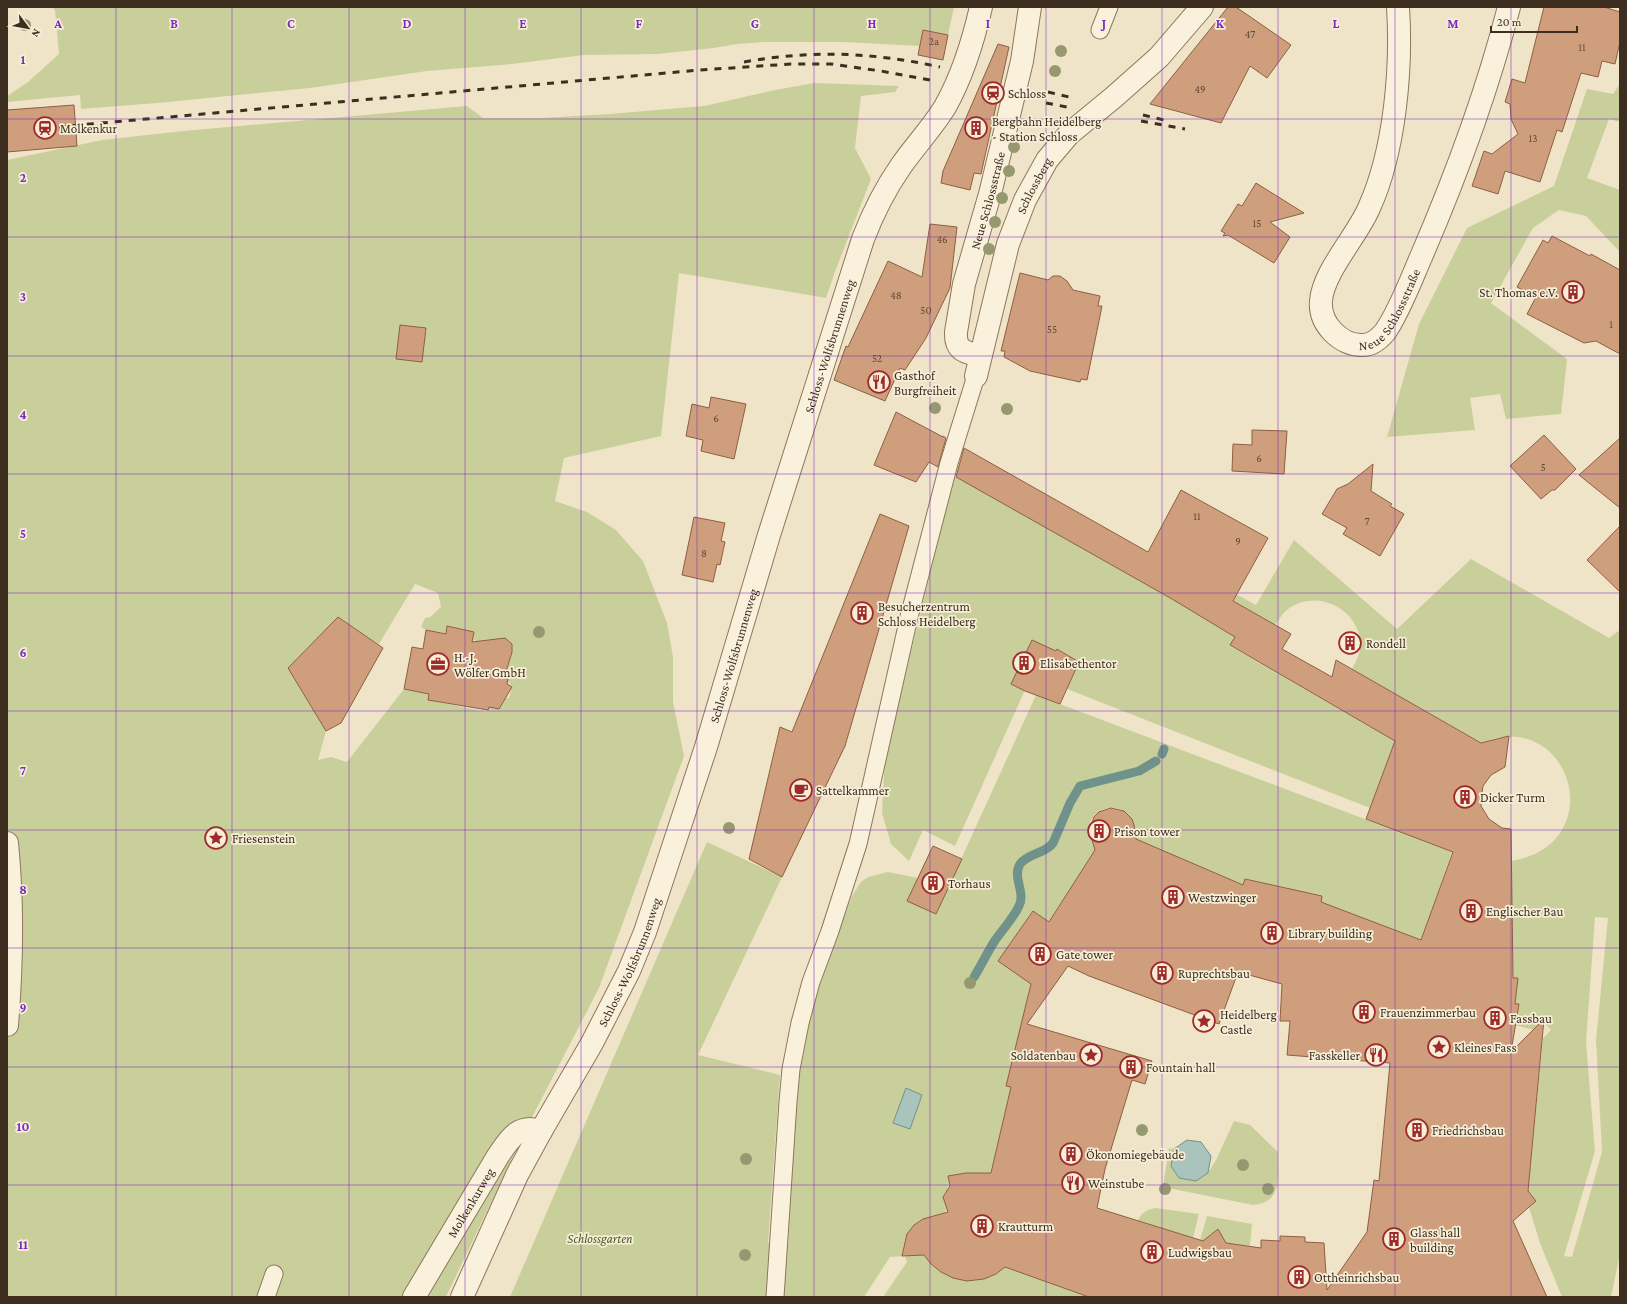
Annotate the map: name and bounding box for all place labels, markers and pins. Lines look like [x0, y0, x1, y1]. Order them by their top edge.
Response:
station icon: Schloss [980, 80, 1006, 106]
place label: Schloss [1008, 86, 1046, 101]
place label: Bergbahn Heidelberg - Station Schloss [992, 114, 1102, 144]
station icon: Molkenkur [32, 115, 58, 141]
building icon: Bergbahn Heidelberg - Station Schloss [963, 115, 989, 141]
place label: Molkenkur [60, 121, 118, 136]
building icon: St. Thomas e.V. [1560, 279, 1586, 305]
place label: St. Thomas e.V. [1479, 285, 1558, 300]
place label: Gasthof Burgfreiheit [894, 368, 957, 398]
restaurant icon: Gasthof Burgfreiheit [866, 369, 892, 395]
place label: Besucherzentrum Schloss Heidelberg [878, 599, 976, 629]
building icon: Besucherzentrum Schloss Heidelberg [849, 600, 875, 626]
building icon: Rondell [1337, 630, 1363, 656]
place label: Rondell [1366, 636, 1406, 651]
place label: H.-J. Wölfer GmbH [454, 650, 526, 680]
building icon: Elisabethentor [1011, 650, 1037, 676]
office icon: H.-J. Wölfer GmbH [425, 651, 451, 677]
place label: Elisabethentor [1040, 656, 1117, 671]
cafe icon: Sattelkammer [788, 777, 814, 803]
place label: Sattelkammer [816, 783, 890, 798]
building icon: Dicker Turm [1452, 784, 1478, 810]
place label: Dicker Turm [1480, 790, 1546, 805]
building icon: Prison tower [1086, 818, 1112, 844]
place label: Prison tower [1114, 824, 1180, 839]
place icon: Friesenstein [203, 825, 229, 851]
place label: Friesenstein [232, 831, 295, 846]
building icon: Torhaus [920, 870, 946, 896]
place label: Torhaus [948, 876, 991, 891]
building icon: Westzwinger [1160, 884, 1186, 910]
place label: Westzwinger [1188, 890, 1257, 905]
building icon: Englischer Bau [1458, 898, 1484, 924]
place label: Englischer Bau [1486, 904, 1563, 919]
building icon: Library building [1259, 920, 1285, 946]
place label: Library building [1288, 926, 1373, 941]
building icon: Gate tower [1027, 941, 1053, 967]
place label: Gate tower [1056, 947, 1113, 962]
building icon: Ruprechtsbau [1149, 960, 1175, 986]
place label: Ruprechtsbau [1178, 966, 1250, 981]
building icon: Frauenzimmerbau [1351, 999, 1377, 1025]
place label: Frauenzimmerbau [1380, 1005, 1476, 1020]
building icon: Fassbau [1482, 1005, 1508, 1031]
place label: Heidelberg Castle [1220, 1007, 1277, 1037]
place icon: Heidelberg Castle [1191, 1008, 1217, 1034]
place label: Fassbau [1510, 1011, 1552, 1026]
place icon: Kleines Fass [1426, 1034, 1452, 1060]
place label: Kleines Fass [1454, 1040, 1517, 1055]
place icon: Soldatenbau [1078, 1042, 1104, 1068]
restaurant icon: Fasskeller [1363, 1042, 1389, 1068]
place label: Soldatenbau [1011, 1048, 1076, 1063]
place label: Fasskeller [1309, 1048, 1360, 1063]
building icon: Fountain hall [1118, 1054, 1144, 1080]
place label: Fountain hall [1146, 1060, 1216, 1075]
building icon: Friedrichsbau [1404, 1117, 1430, 1143]
place label: Friedrichsbau [1432, 1123, 1504, 1138]
building icon: Ökonomiegebäude [1058, 1141, 1084, 1167]
place label: Ökonomiegebäude [1086, 1147, 1185, 1162]
restaurant icon: Weinstube [1060, 1170, 1086, 1196]
place label: Weinstube [1088, 1176, 1144, 1191]
building icon: Krautturm [969, 1213, 995, 1239]
place label: Krautturm [998, 1219, 1054, 1234]
place label: Glass hall building [1410, 1225, 1461, 1255]
building icon: Glass hall building [1381, 1226, 1407, 1252]
building icon: Ludwigsbau [1139, 1239, 1165, 1265]
place label: Ludwigsbau [1168, 1245, 1232, 1260]
building icon: Ottheinrichsbau [1286, 1264, 1312, 1290]
place label: Ottheinrichsbau [1314, 1270, 1399, 1285]

